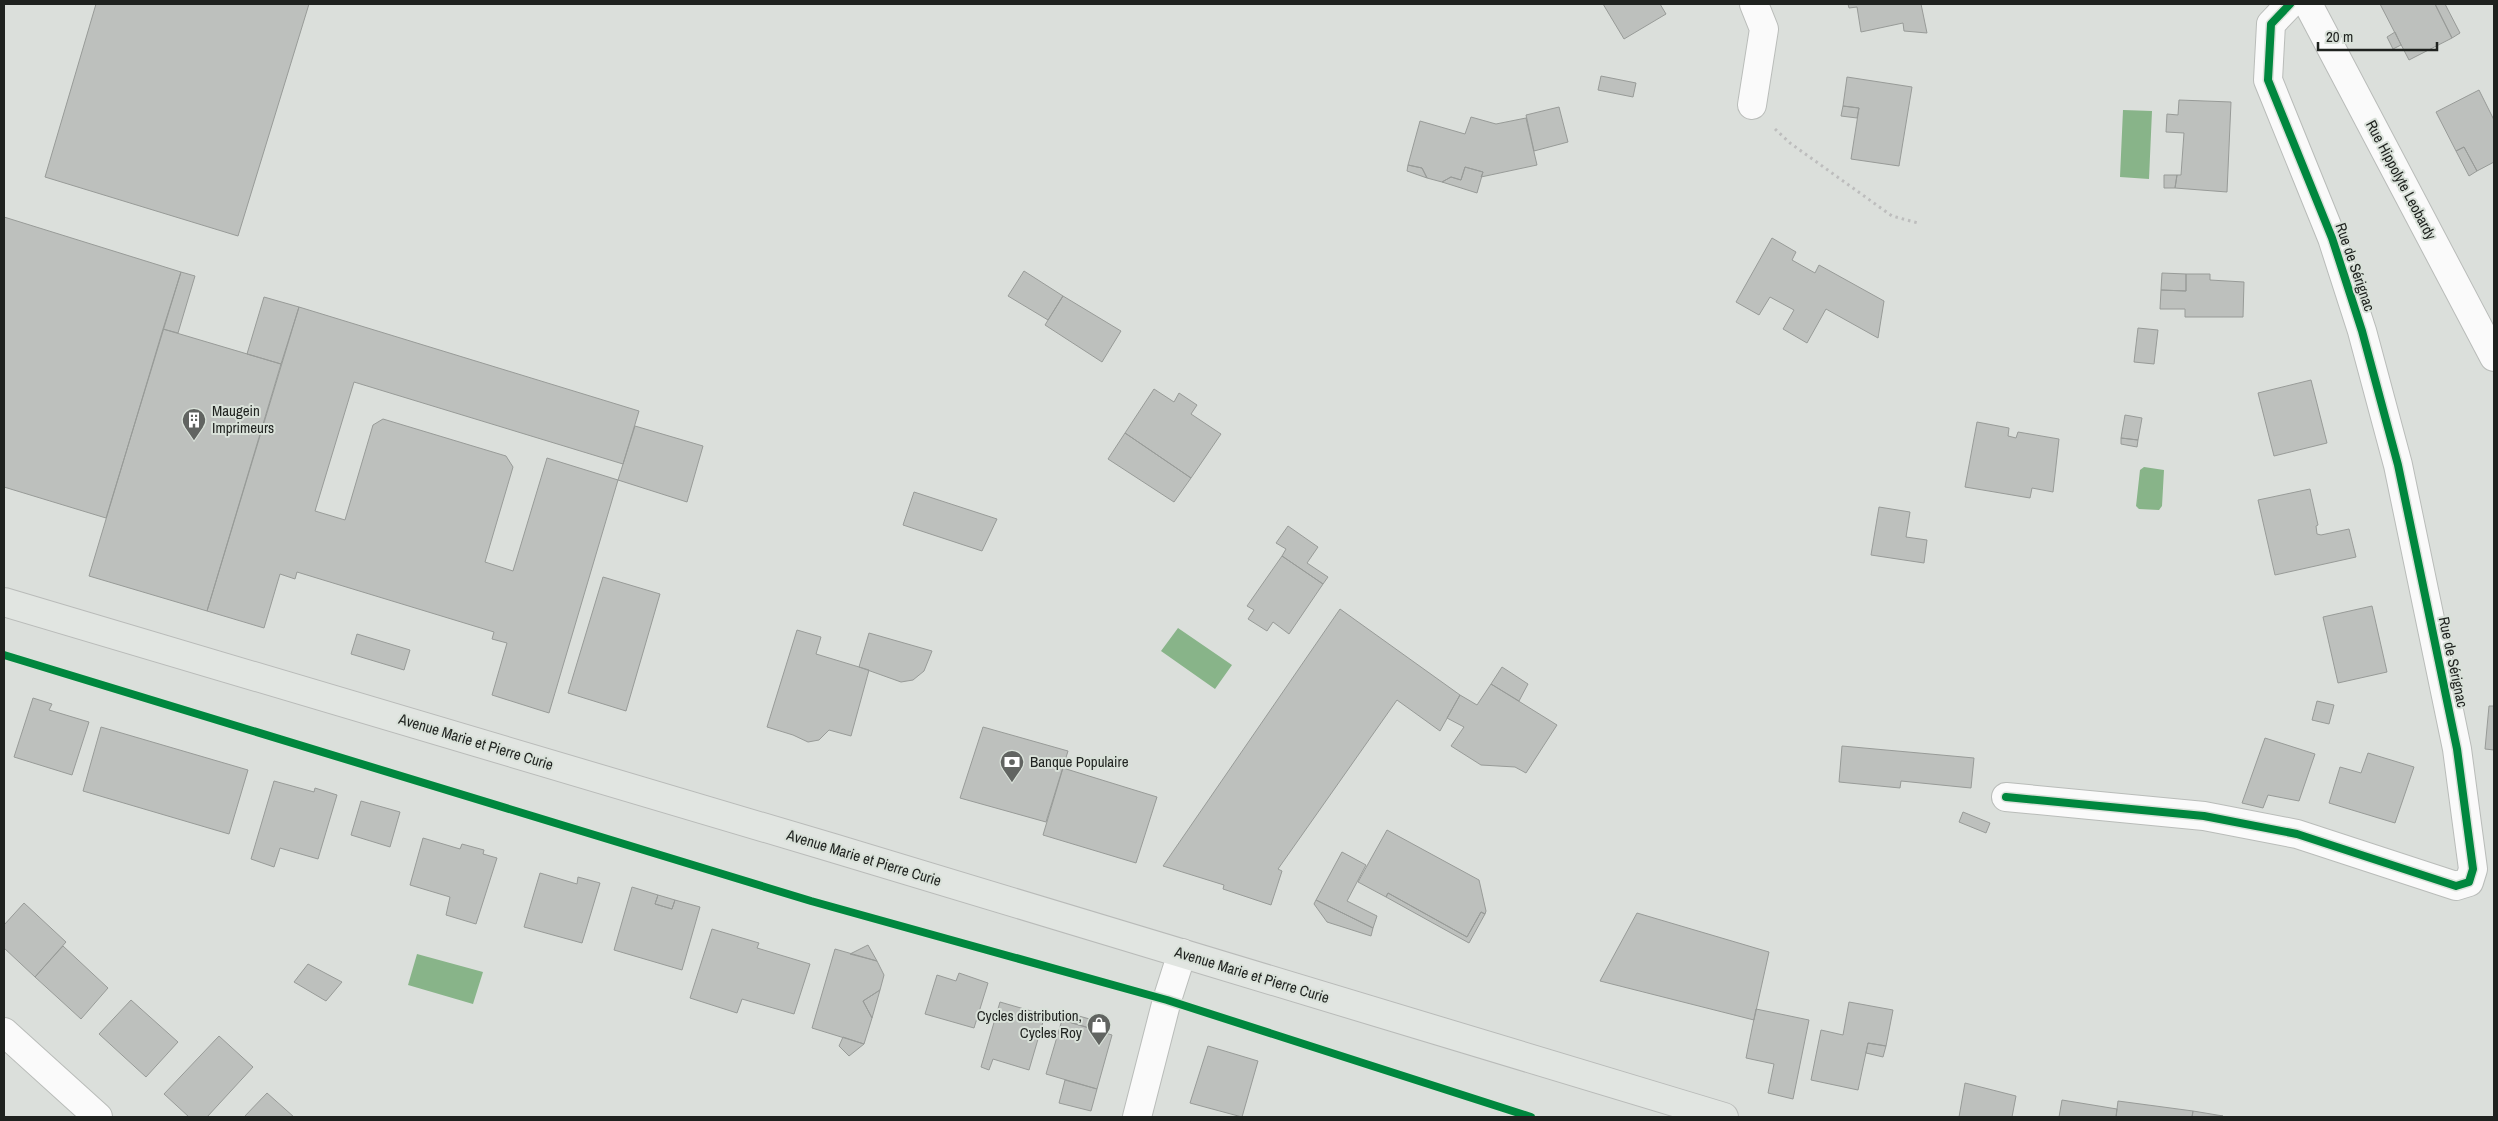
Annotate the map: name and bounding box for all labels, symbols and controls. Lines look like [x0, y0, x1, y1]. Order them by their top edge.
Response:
scale bar [2318, 20, 2437, 52]
text: 20 m [2326, 26, 2353, 47]
street label: Rue Hippolyte Leobardy [2361, 116, 2442, 244]
street label: Rue de Sérignac [2331, 220, 2380, 314]
place label: Maugein Imprimeurs [212, 400, 274, 438]
building icon: Maugein Imprimeurs [181, 407, 207, 441]
street label: Rue de Sérignac [2434, 615, 2473, 709]
street label: Avenue Marie et Pierre Curie [395, 708, 556, 775]
bank icon: Banque Populaire [999, 749, 1025, 783]
place label: Banque Populaire [1030, 751, 1129, 772]
street label: Avenue Marie et Pierre Curie [783, 824, 944, 891]
street label: Avenue Marie et Pierre Curie [1171, 941, 1332, 1008]
place label: Cycles distribution, Cycles Roy [977, 1005, 1083, 1043]
shop icon: Cycles distribution, Cycles Roy [1086, 1012, 1112, 1046]

